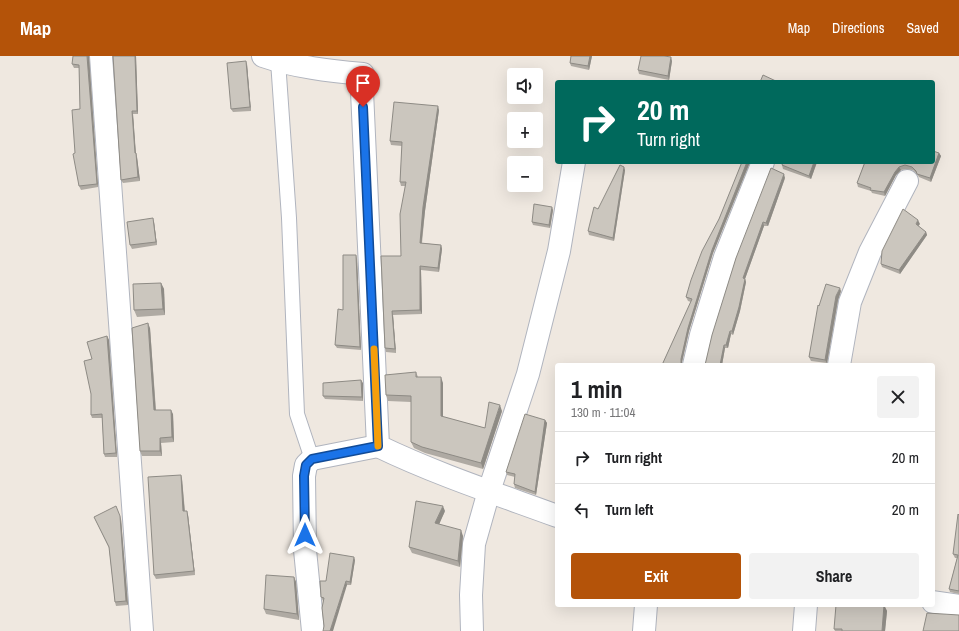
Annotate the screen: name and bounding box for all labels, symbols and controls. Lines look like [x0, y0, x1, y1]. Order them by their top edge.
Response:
text: Map [20, 15, 51, 41]
text: Map [788, 19, 810, 37]
text: Directions [832, 19, 884, 37]
text: Saved [906, 19, 939, 37]
pin [346, 66, 380, 107]
map controls [507, 68, 543, 192]
button: sound [507, 68, 543, 104]
icon: arrive [352, 72, 374, 94]
text: 20 m [637, 91, 689, 129]
icon: right [571, 96, 623, 148]
button: + [507, 112, 543, 148]
text: Turn right [637, 127, 700, 152]
button: − [507, 156, 543, 192]
text: 1 min [571, 373, 622, 405]
button: close [877, 376, 919, 418]
text: 130 m · 11:04 [571, 404, 635, 421]
icon: right [571, 447, 593, 469]
text: Turn right [605, 447, 662, 468]
text: 20 m [892, 447, 919, 468]
icon: left [571, 499, 593, 521]
text: Turn left [605, 499, 653, 520]
text: 20 m [892, 499, 919, 520]
position arrow [284, 514, 326, 556]
button: Exit [571, 553, 741, 599]
button: Share [749, 553, 919, 599]

